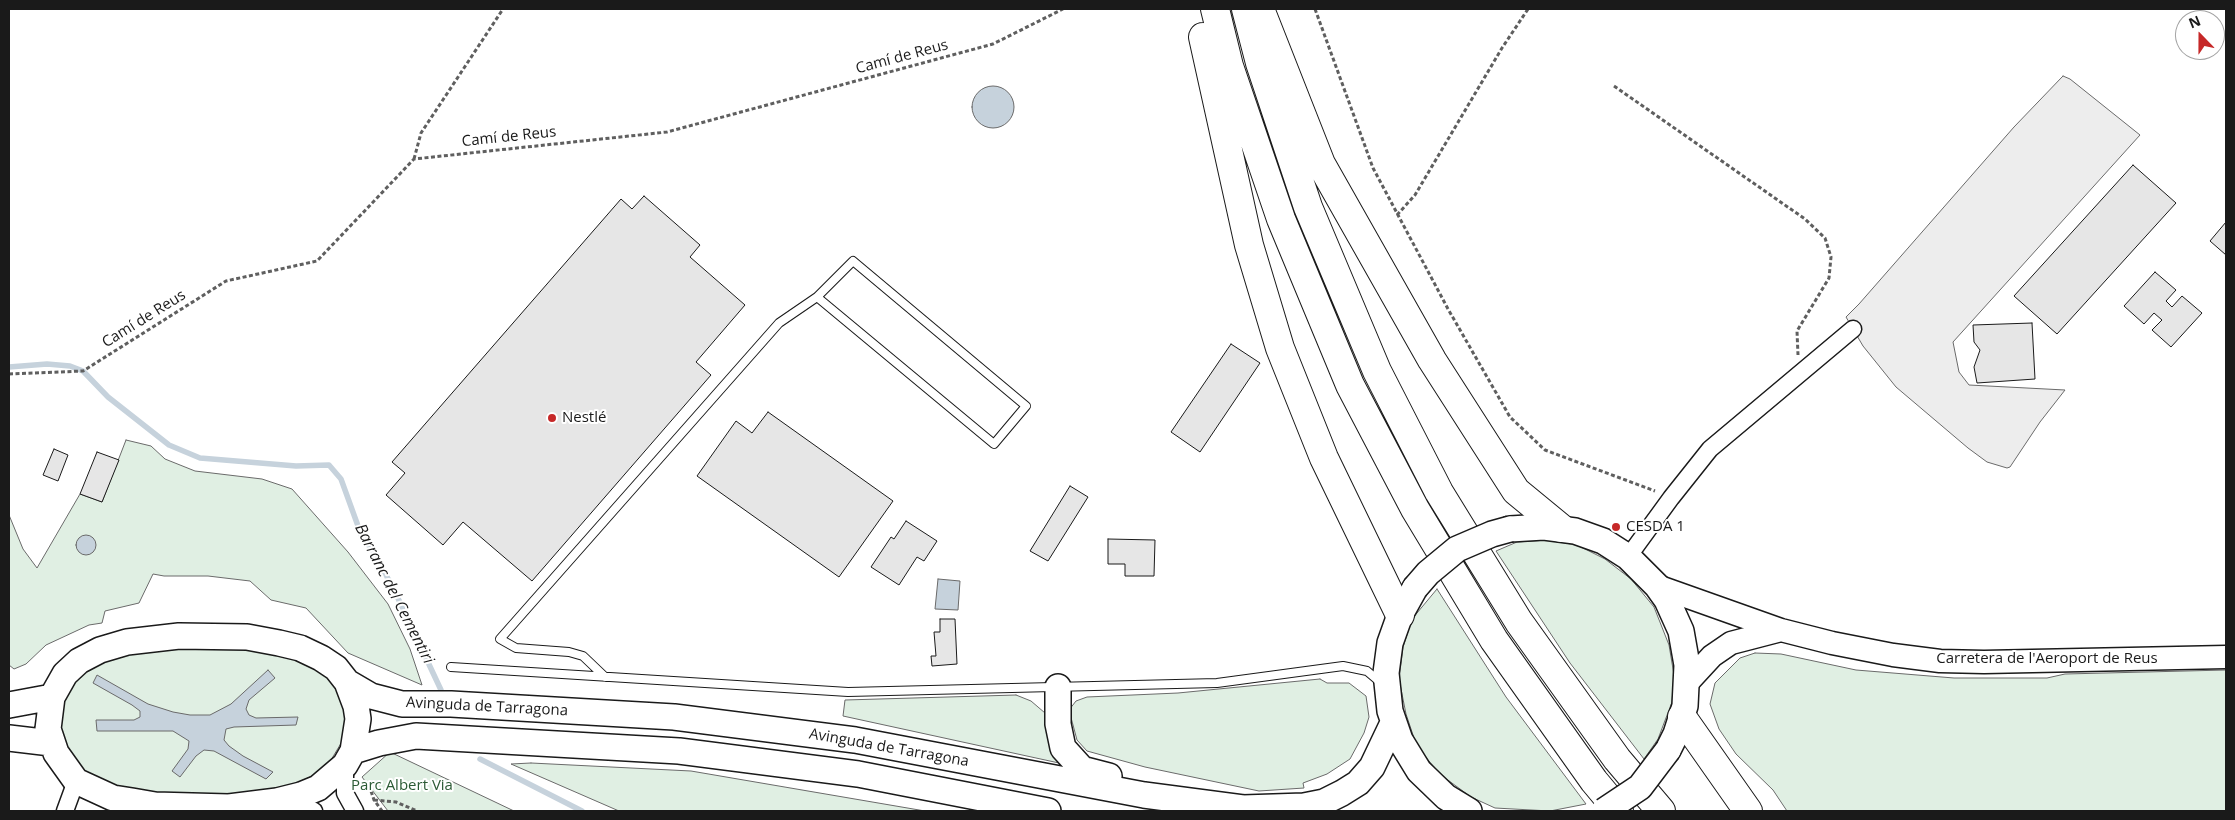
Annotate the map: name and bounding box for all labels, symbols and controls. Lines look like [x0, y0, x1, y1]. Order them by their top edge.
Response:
north arrow [2175, 10, 2225, 60]
text: N [2186, 11, 2203, 33]
street label: Camí de Reus [854, 36, 950, 78]
street label: Camí de Reus [461, 123, 557, 151]
street label: Camí de Reus [99, 286, 189, 352]
place label: Nestlé [562, 409, 606, 427]
marker: Nestlé [546, 412, 558, 424]
place label: CESDA 1 [1626, 518, 1685, 536]
water label: Barranc del Cementiri [350, 521, 438, 667]
marker: CESDA 1 [1610, 521, 1622, 533]
street label: Carretera de l'Aeroport de Reus [1936, 650, 2158, 668]
street label: Avinguda de Tarragona [406, 694, 568, 720]
street label: Avinguda de Tarragona [808, 725, 970, 771]
park label: Parc Albert Via [351, 777, 453, 795]

